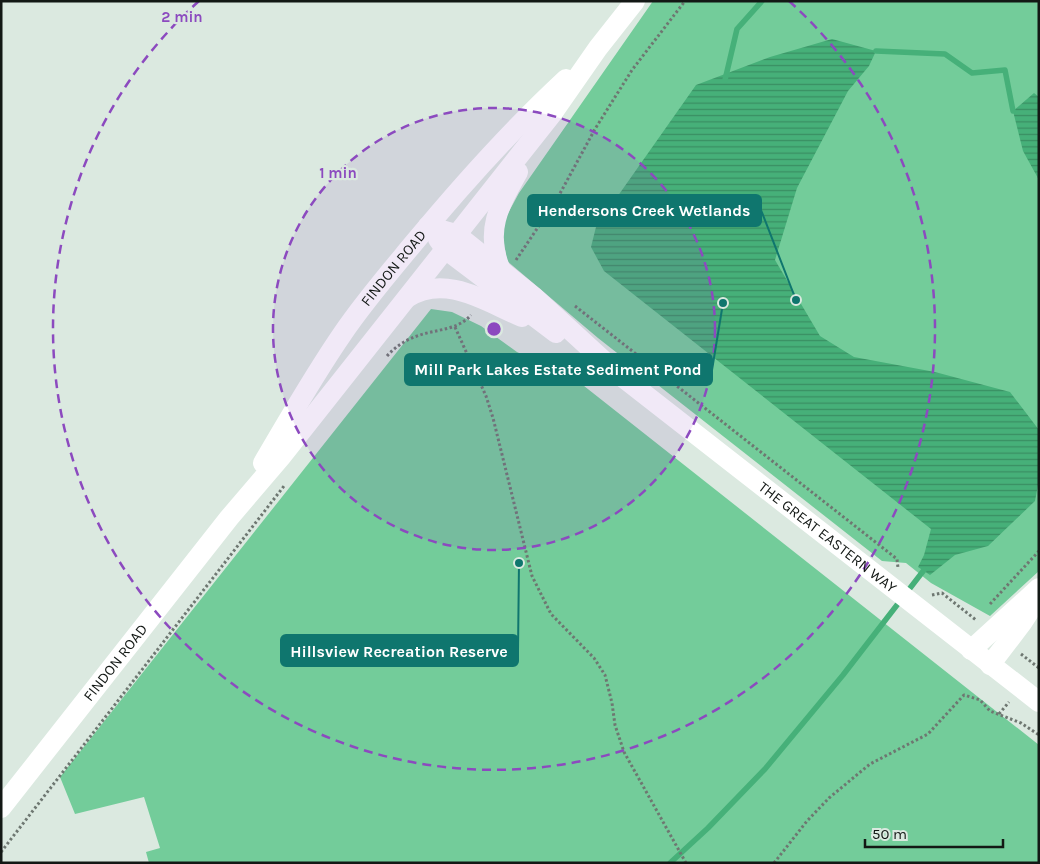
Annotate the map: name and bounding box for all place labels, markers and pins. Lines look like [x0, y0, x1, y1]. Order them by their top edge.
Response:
callout: Hendersons Creek Wetlands [528, 195, 761, 226]
centre of rings [485, 320, 503, 338]
callout: Mill Park Lakes Estate Sediment Pond [405, 354, 712, 385]
callout: Hillsview Recreation Reserve [281, 635, 518, 666]

